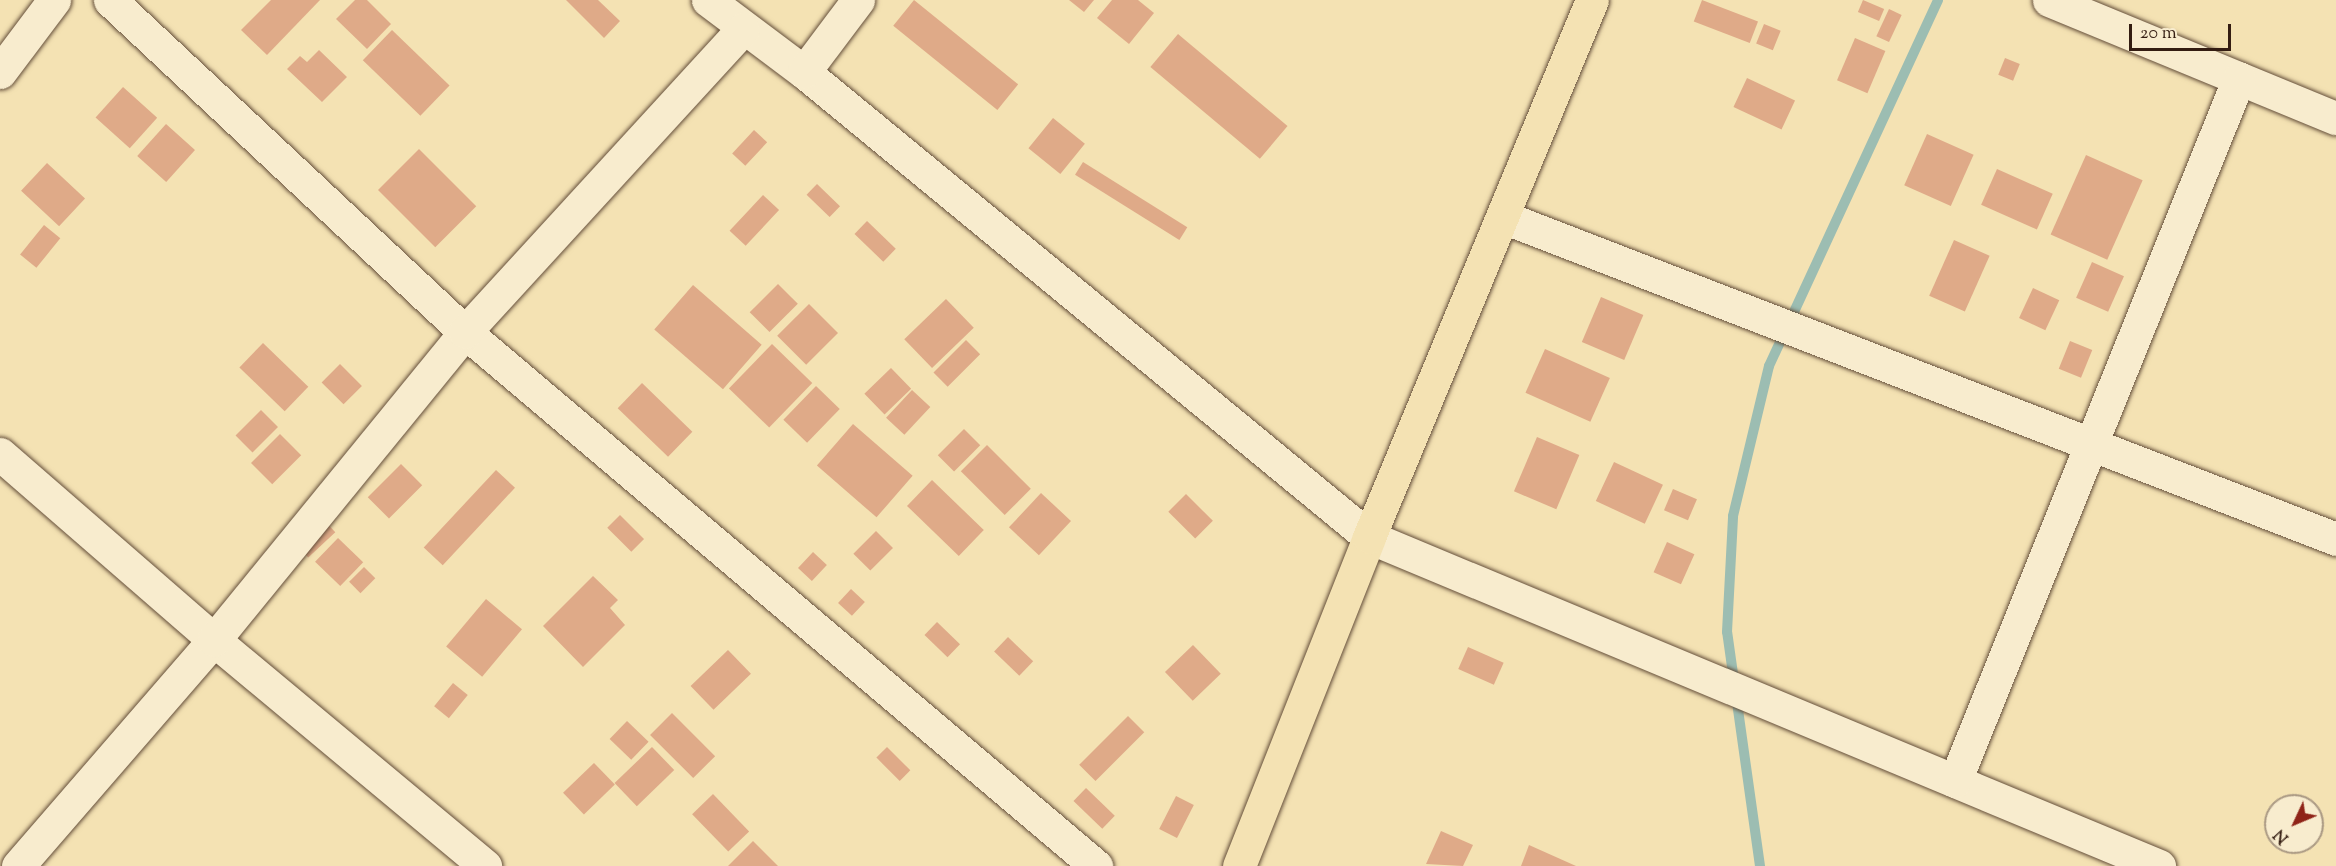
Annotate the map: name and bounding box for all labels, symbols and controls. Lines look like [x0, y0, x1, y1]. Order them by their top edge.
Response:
scale bar [2132, 12, 2234, 50]
text: 20 m [2140, 21, 2177, 47]
north arrow [2264, 794, 2324, 854]
text: N [2269, 823, 2295, 848]

